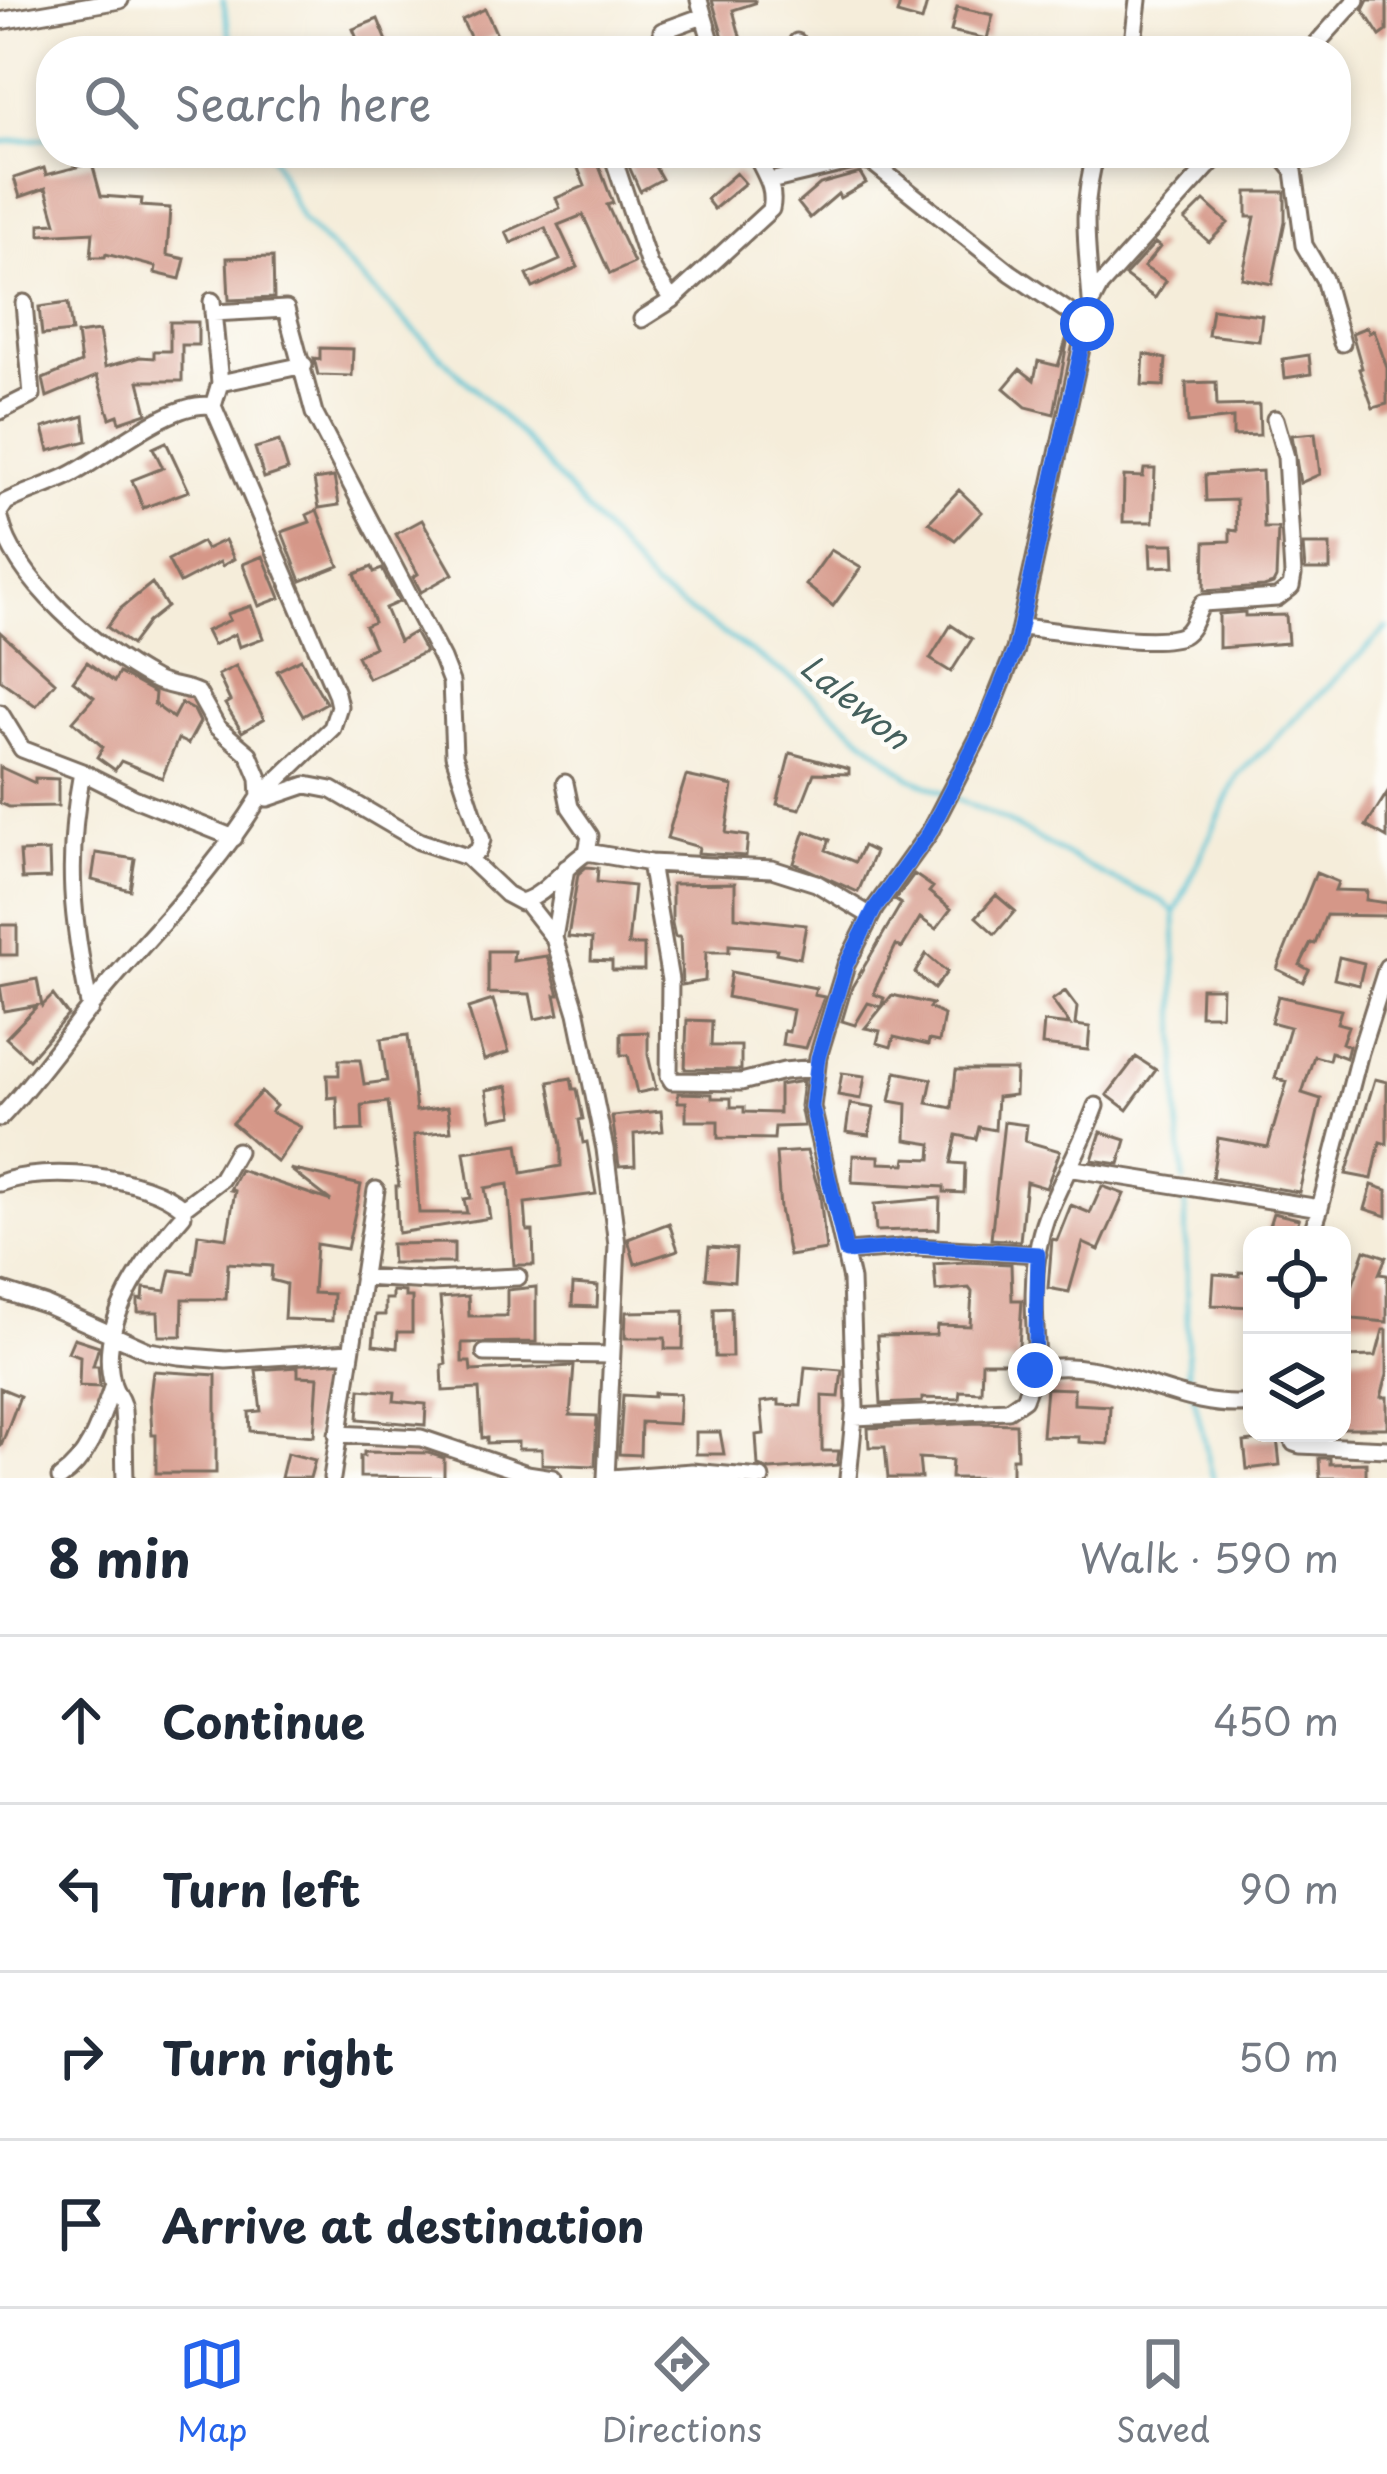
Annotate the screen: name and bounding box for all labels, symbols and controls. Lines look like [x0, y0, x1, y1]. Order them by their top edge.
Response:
search box [36, 36, 1351, 168]
text: Search here [174, 68, 431, 136]
icon: search [78, 69, 144, 135]
route start [1060, 297, 1114, 351]
water label: Lalewon [791, 641, 922, 761]
map controls [1243, 1226, 1351, 1442]
button: locate [1243, 1226, 1351, 1334]
button: layers [1243, 1334, 1351, 1442]
route end [1008, 1343, 1062, 1397]
text: 8 min [48, 1518, 191, 1595]
text: Walk · 590 m [1080, 1527, 1339, 1586]
text: Continue [162, 1686, 365, 1754]
icon: ahead [48, 1687, 114, 1753]
text: 450 m [1213, 1690, 1339, 1749]
text: Turn left [162, 1854, 361, 1922]
icon: left [48, 1855, 114, 1921]
text: 90 m [1239, 1858, 1339, 1917]
text: Turn right [162, 2022, 394, 2090]
icon: right [48, 2023, 114, 2089]
text: 50 m [1238, 2026, 1339, 2085]
text: Arrive at destination [162, 2190, 645, 2258]
icon: arrive [48, 2191, 114, 2257]
tab: Map [177, 2331, 248, 2453]
tab: Directions [602, 2331, 762, 2453]
tab: Saved [1116, 2331, 1210, 2453]

